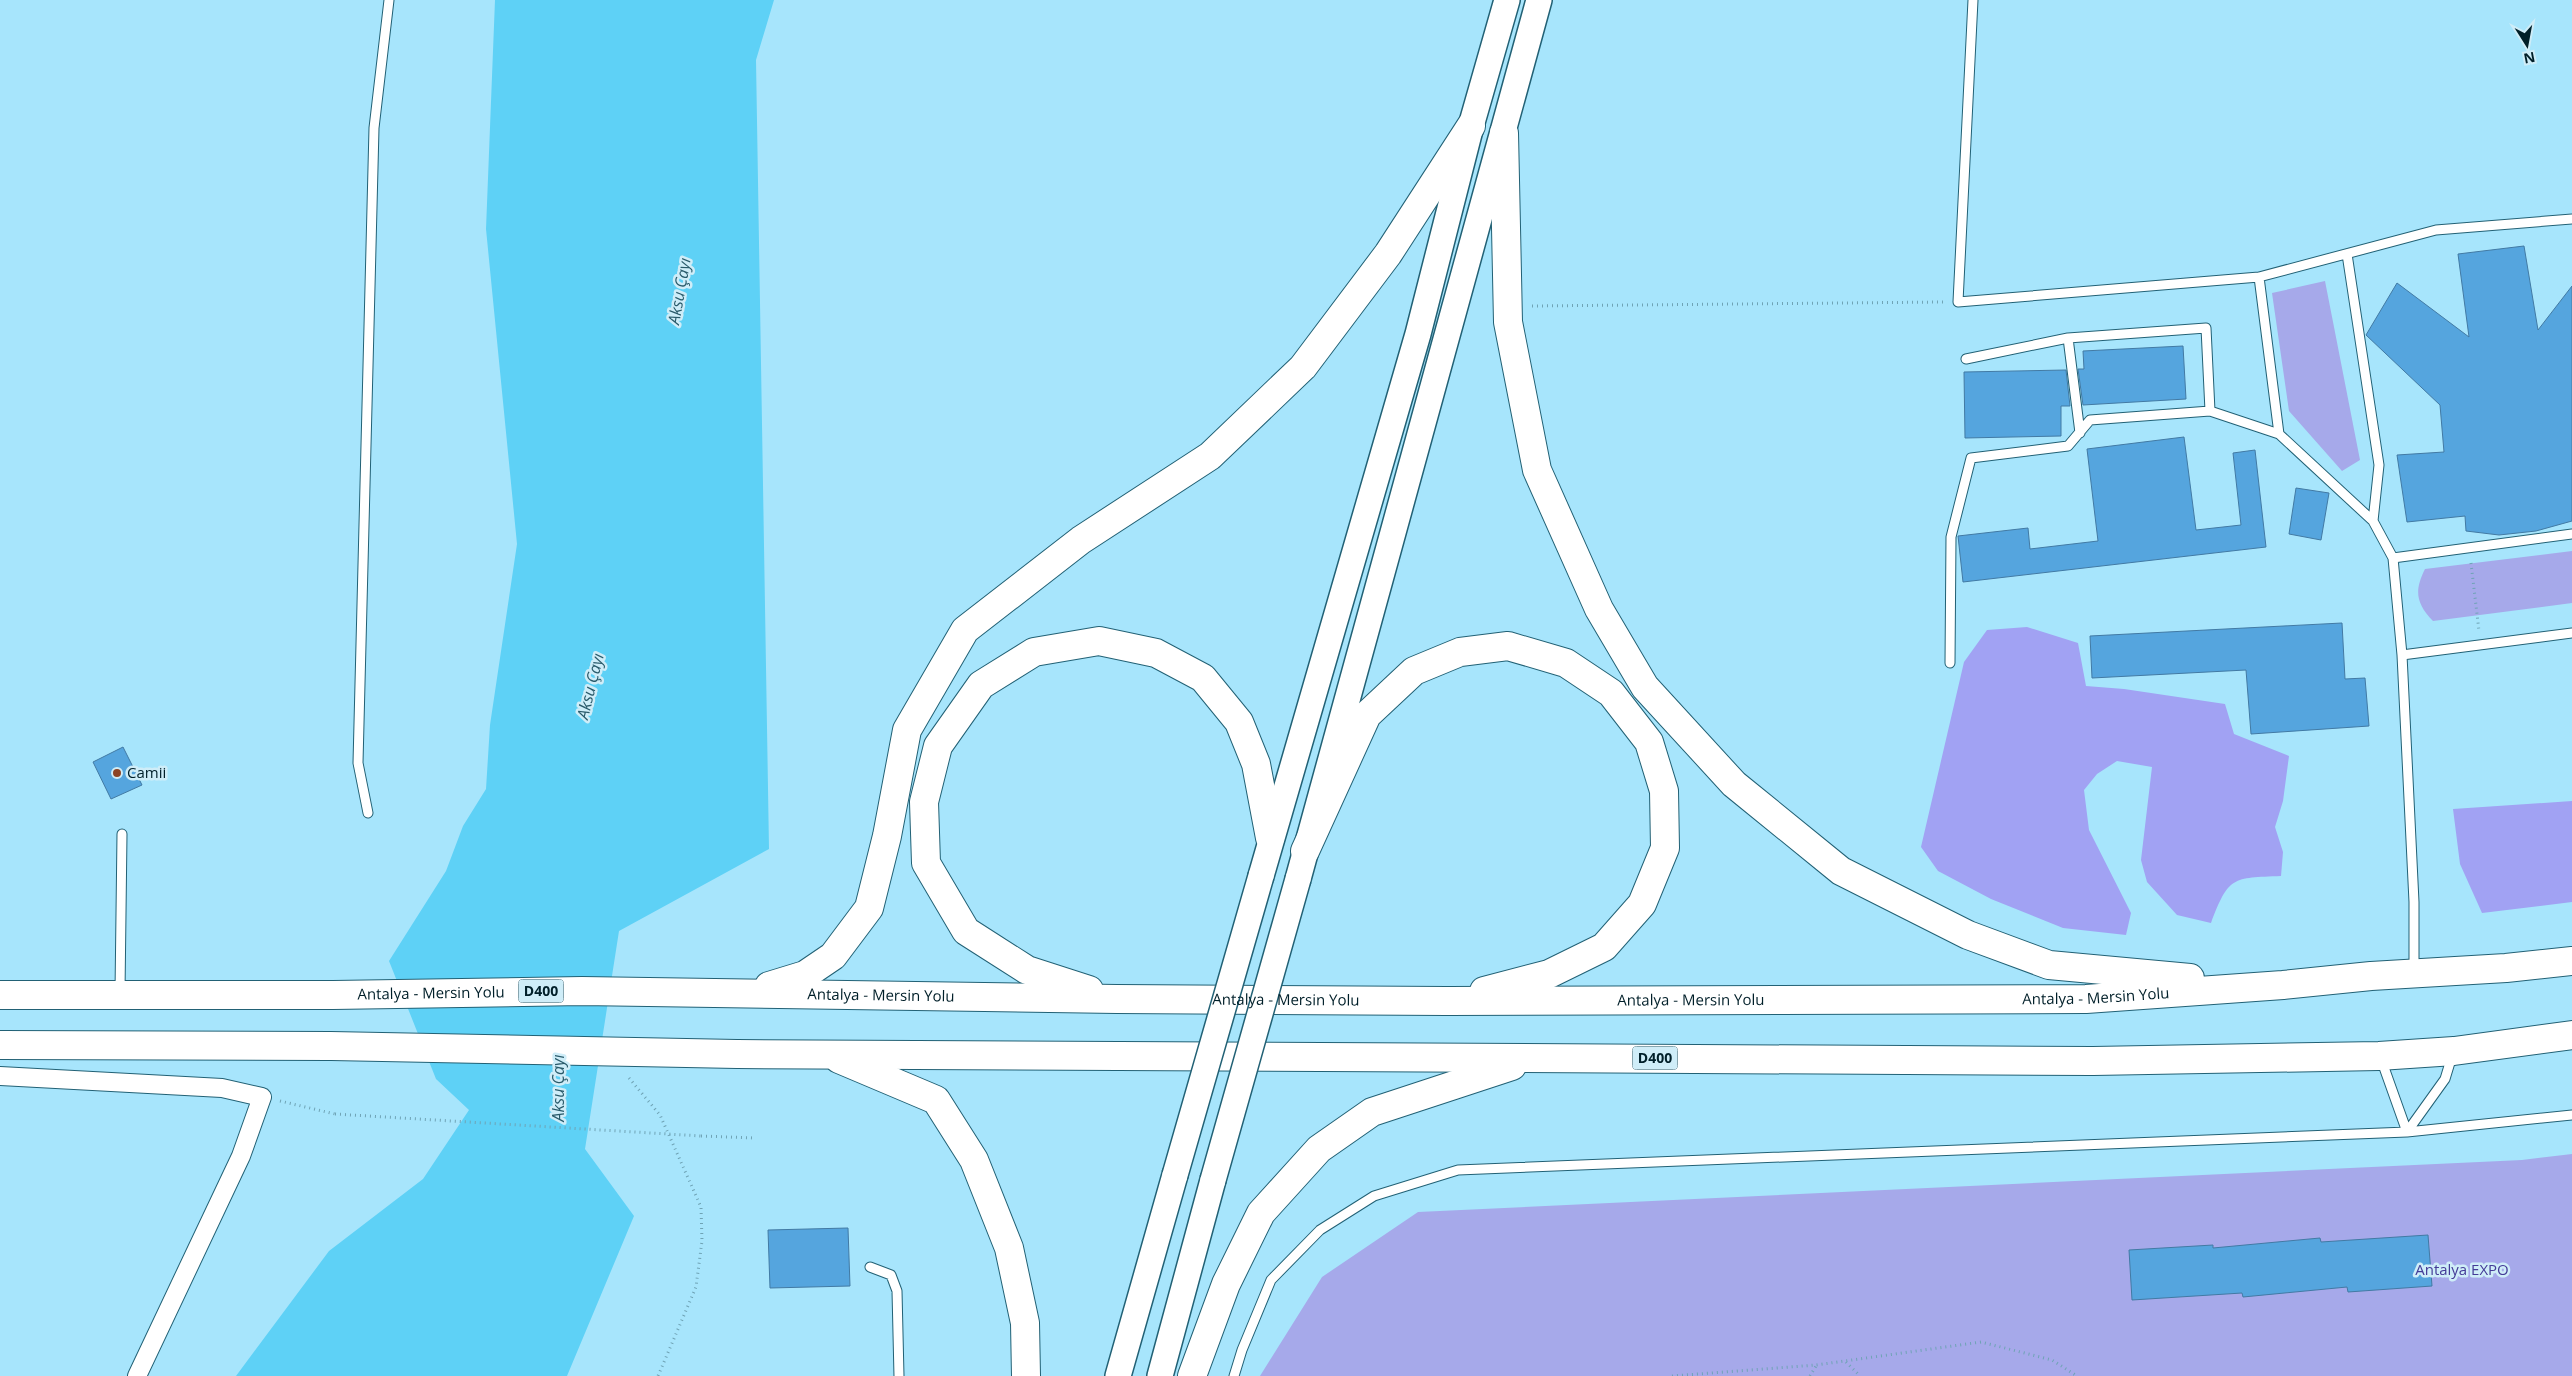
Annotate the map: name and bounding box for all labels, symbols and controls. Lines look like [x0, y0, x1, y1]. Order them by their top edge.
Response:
north arrow [2502, 20, 2552, 70]
text: N [2522, 48, 2537, 69]
water label: Aksu Çayı [662, 256, 696, 327]
water label: Aksu Çayı [571, 651, 609, 722]
place label: Camii [127, 762, 166, 782]
marker: Camii [111, 767, 123, 779]
road number: D400 [518, 979, 564, 1002]
street label: Antalya - Mersin Yolu [357, 981, 505, 1004]
street label: Antalya - Mersin Yolu [2022, 982, 2170, 1008]
street label: Antalya - Mersin Yolu [807, 983, 955, 1006]
street label: Antalya - Mersin Yolu [1212, 989, 1360, 1009]
street label: Antalya - Mersin Yolu [1617, 989, 1765, 1009]
road number: D400 [1632, 1046, 1678, 1070]
water label: Aksu Çayı [547, 1055, 569, 1122]
park label: Antalya EXPO [2415, 1259, 2509, 1279]

